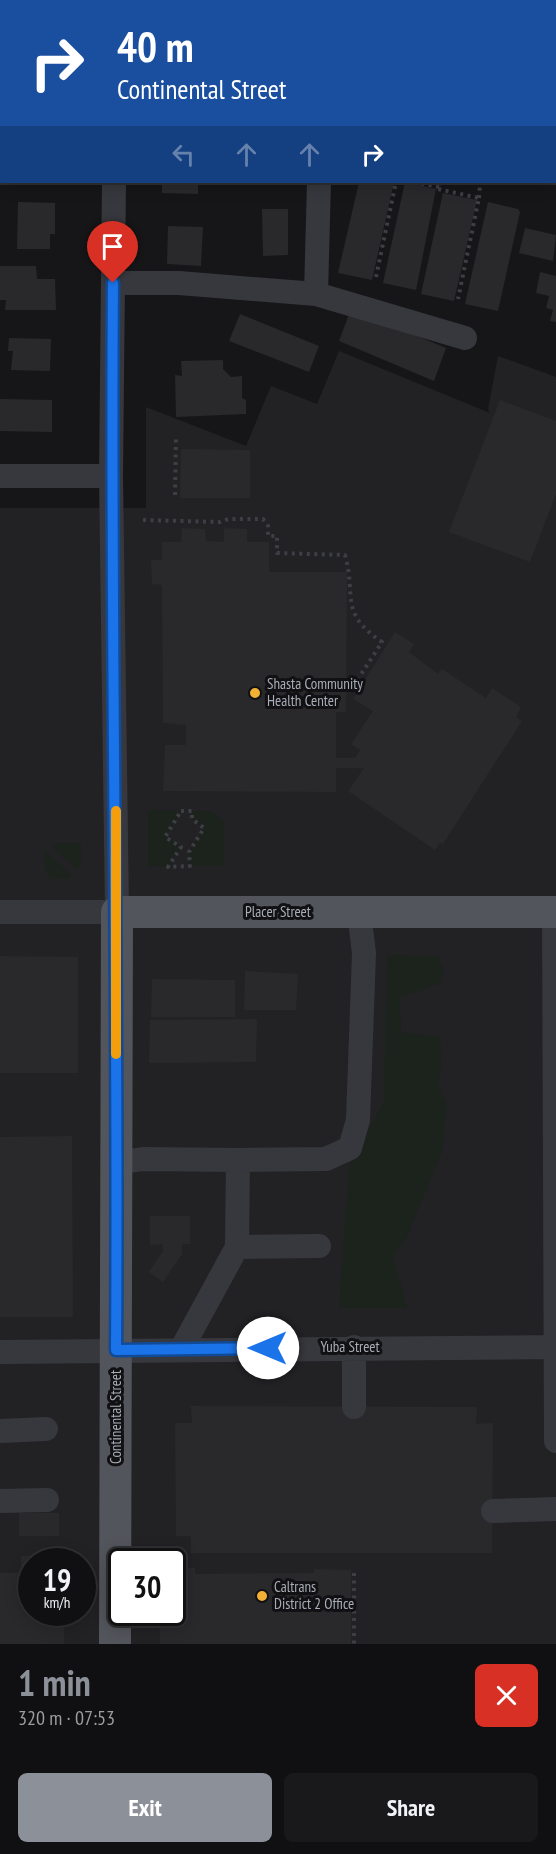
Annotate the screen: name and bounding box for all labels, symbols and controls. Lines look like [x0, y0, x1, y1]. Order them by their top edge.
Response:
text: 40 m [117, 19, 194, 74]
icon: right [18, 24, 96, 102]
text: Continental Street [117, 72, 286, 106]
icon: left [167, 138, 200, 171]
icon: ahead [230, 138, 263, 171]
icon: ahead [293, 138, 326, 171]
icon: right [356, 138, 389, 171]
pin [87, 221, 138, 283]
icon: arrive [96, 230, 129, 263]
place label: Shasta Community Health Center [267, 674, 363, 710]
marker: Shasta Community Health Center [248, 686, 262, 700]
street label: Placer Street [245, 902, 311, 921]
position arrow [236, 1316, 300, 1380]
street label: Yuba Street [320, 1337, 380, 1356]
street label: Continental Street [106, 1370, 125, 1464]
speed limit sign: 30 [108, 1548, 186, 1626]
text: 19 [43, 1560, 71, 1599]
place label: Caltrans District 2 Office [274, 1577, 354, 1613]
marker: Caltrans District 2 Office [255, 1589, 269, 1603]
text: km/h [44, 1593, 70, 1612]
text: 1 min [18, 1659, 91, 1706]
button: close [475, 1664, 538, 1727]
text: 320 m · 07:53 [18, 1705, 115, 1731]
button: Exit [18, 1773, 272, 1842]
button: Share [284, 1773, 538, 1842]

